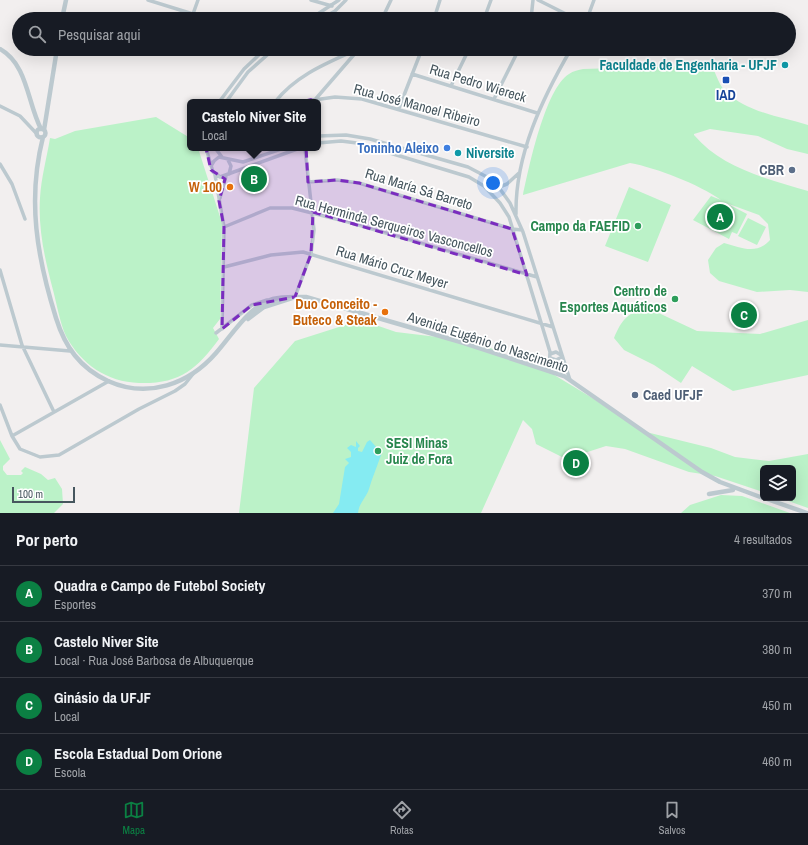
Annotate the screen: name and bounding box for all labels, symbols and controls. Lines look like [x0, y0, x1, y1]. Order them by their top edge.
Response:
search box [12, 12, 796, 56]
icon: search [26, 23, 48, 45]
text: Pesquisar aqui [58, 24, 141, 45]
place label: Faculdade de Engenharia - UFJF [600, 56, 777, 74]
street label: Rua Pedro Wiereck [427, 60, 529, 106]
marker: Faculdade de Engenharia - UFJF [780, 60, 790, 70]
marker: IAD [721, 75, 731, 85]
street label: Rua José Manoel Ribeiro [352, 79, 482, 131]
place label: IAD [716, 86, 736, 104]
popup [187, 99, 321, 151]
text: Castelo Niver Site [202, 106, 306, 127]
text: Local [202, 127, 227, 144]
place label: Toninho Aleixo [357, 139, 439, 157]
marker: Toninho Aleixo [442, 143, 452, 153]
place label: Niversite [466, 144, 515, 162]
marker: Niversite [453, 148, 463, 158]
place label: CBR [759, 161, 785, 179]
pin: B [241, 164, 267, 194]
street label: Rua María Sá Barreto [363, 164, 475, 214]
marker: CBR [787, 165, 797, 175]
your location [483, 173, 503, 193]
place label: W 100 [189, 178, 222, 196]
marker: W 100 [225, 182, 235, 192]
street label: Rua Herminda Serqueiros Vasconcellos [293, 191, 495, 261]
pin: A [707, 202, 733, 232]
place label: Campo da FAEFID [530, 217, 630, 235]
marker: Campo da FAEFID [633, 221, 643, 231]
street label: Rua Mário Cruz Meyer [334, 241, 450, 293]
place label: Centro de Esportes Aquáticos [560, 282, 667, 316]
marker: Centro de Esportes Aquáticos [670, 294, 680, 304]
place label: Duo Conceito - Buteco & Steak [293, 295, 378, 329]
pin: C [731, 300, 757, 330]
marker: Duo Conceito - Buteco & Steak [380, 307, 390, 317]
street label: Avenida Eugênio do Nascimento [404, 307, 571, 377]
place label: Caed UFJF [643, 386, 703, 404]
marker: Caed UFJF [630, 390, 640, 400]
place label: SESI Minas Juiz de Fora [386, 434, 453, 468]
marker: SESI Minas Juiz de Fora [373, 446, 383, 456]
pin: D [563, 448, 589, 478]
map controls [760, 465, 796, 501]
button: layers [760, 465, 796, 501]
scale bar [12, 485, 75, 504]
text: 100 m [18, 487, 43, 501]
text: Por perto [16, 528, 78, 551]
text: 4 resultados [734, 531, 792, 548]
text: Quadra e Campo de Futebol Society [54, 575, 265, 596]
text: A [25, 585, 33, 602]
text: 370 m [762, 585, 792, 602]
text: Esportes [54, 596, 96, 613]
text: Castelo Niver Site [54, 631, 159, 652]
text: B [25, 641, 33, 658]
text: 380 m [762, 641, 792, 658]
text: Local · Rua José Barbosa de Albuquerque [54, 652, 254, 669]
text: Ginásio da UFJF [54, 687, 151, 708]
text: C [25, 697, 33, 714]
text: 450 m [762, 697, 792, 714]
text: Local [54, 708, 79, 725]
text: Escola Estadual Dom Orione [54, 743, 222, 764]
text: D [25, 753, 33, 770]
text: 460 m [762, 753, 792, 770]
text: Escola [54, 764, 86, 781]
tab: Mapa [122, 799, 145, 837]
tab: Rotas [390, 799, 414, 837]
tab: Salvos [658, 799, 686, 837]

